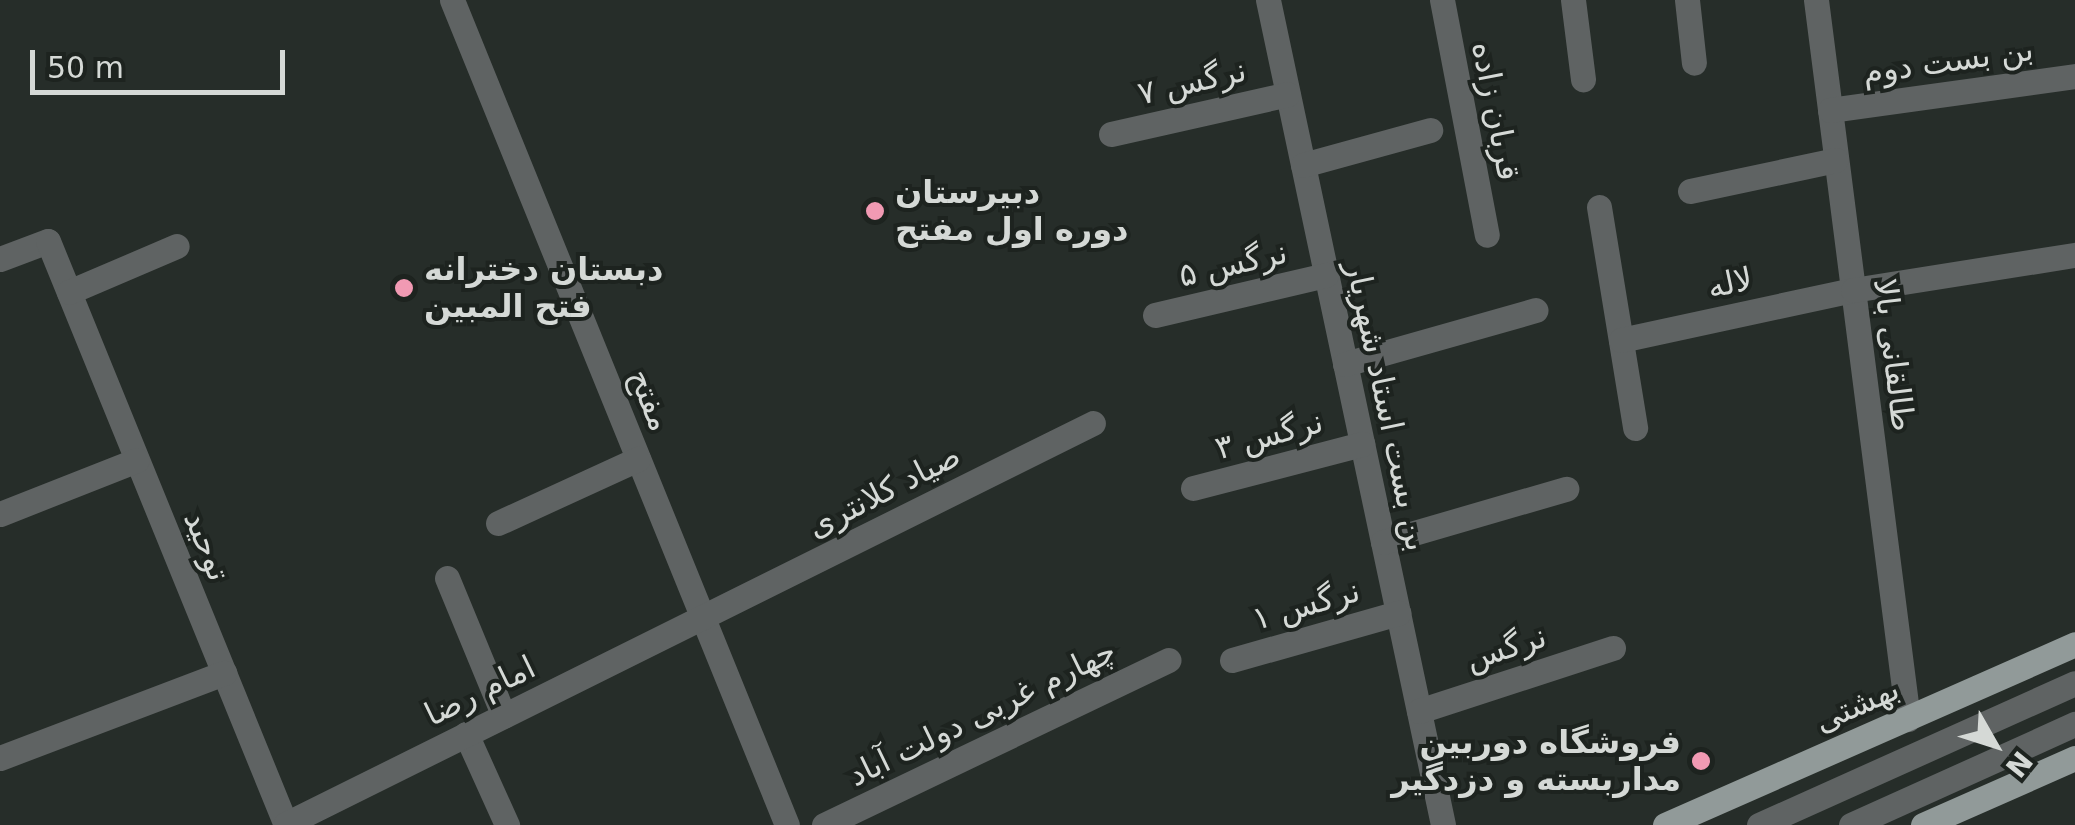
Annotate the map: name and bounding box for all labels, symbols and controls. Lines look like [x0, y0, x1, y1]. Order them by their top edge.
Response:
scale bar [35, 30, 290, 92]
street label: بن بست دوم [1860, 30, 2036, 92]
street label: قربان زاده [1464, 38, 1528, 184]
text: 50 m [47, 50, 124, 85]
street label: نرگس ۷ [1134, 51, 1250, 113]
place label: دبیرستان دوره اول مفتح [895, 174, 1128, 249]
marker: دبیرستان دوره اول مفتح [864, 200, 886, 222]
street label: نرگس ۵ [1175, 233, 1291, 295]
place label: دبستان دخترانه فتح المبین [424, 251, 663, 326]
street label: بن بست استاد شهریار [1338, 258, 1436, 554]
street label: لاله [1704, 260, 1756, 306]
street label: طالقانی بالا [1866, 276, 1922, 434]
marker: دبستان دخترانه فتح المبین [393, 277, 415, 299]
street label: مفتح [620, 363, 680, 437]
street label: نرگس ۳ [1211, 402, 1327, 468]
street label: صیاد کلانتری [801, 436, 967, 546]
street label: توحید [176, 506, 238, 586]
street label: نرگس ۱ [1248, 571, 1364, 639]
street label: نرگس [1461, 617, 1551, 679]
street label: چهارم غربی دولت آباد [842, 632, 1122, 794]
street label: امام رضا [418, 648, 542, 734]
street label: بهشتی [1809, 669, 1905, 741]
north arrow [1945, 695, 2045, 795]
place label: فروشگاه دوربین مداربسته و دزدگیر [1391, 724, 1681, 799]
text: N [1999, 745, 2039, 784]
marker: فروشگاه دوربین مداربسته و دزدگیر [1690, 750, 1712, 772]

